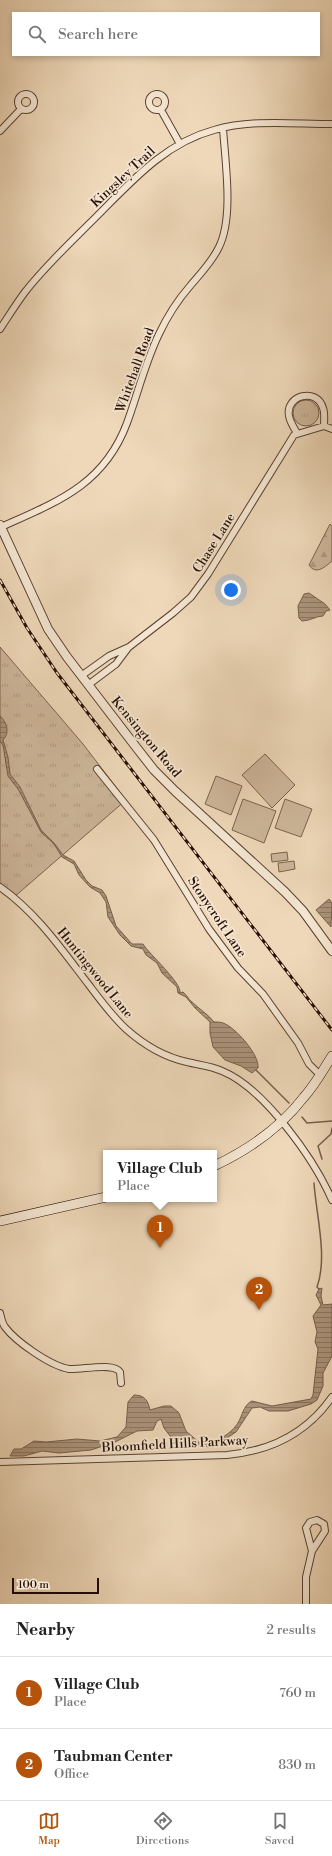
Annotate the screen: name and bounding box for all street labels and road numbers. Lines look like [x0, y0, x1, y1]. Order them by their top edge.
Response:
street label: Kingsley Trail [87, 143, 159, 211]
street label: Whitehall Road [112, 325, 158, 416]
street label: Chase Lane [189, 510, 239, 576]
street label: Kensington Road [108, 693, 185, 781]
street label: Stonycroft Lane [184, 874, 250, 961]
street label: Huntingwood Lane [54, 924, 137, 1022]
street label: Bloomfield Hills Parkway [100, 1432, 250, 1456]

